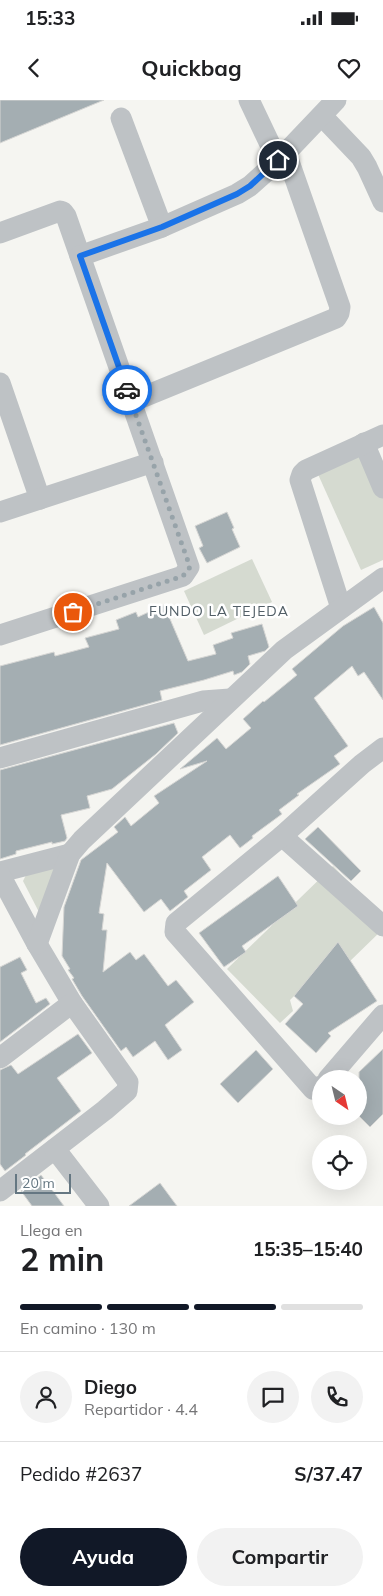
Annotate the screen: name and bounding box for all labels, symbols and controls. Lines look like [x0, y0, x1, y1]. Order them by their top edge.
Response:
text: 15:33 [25, 6, 75, 30]
icon: back [20, 54, 48, 82]
text: Quickbag [141, 54, 242, 82]
icon: heart [335, 54, 363, 82]
pin [257, 139, 299, 181]
icon: home [264, 146, 292, 174]
courier [102, 365, 152, 415]
icon: car [113, 376, 141, 404]
pin [52, 591, 94, 633]
icon: bag [59, 598, 87, 626]
district label: FUNDO LA TEJEDA [149, 602, 289, 620]
north arrow [312, 1070, 368, 1125]
map controls [312, 1070, 367, 1190]
button: locate [312, 1135, 367, 1190]
scale bar [15, 1171, 71, 1194]
text: 20 m [22, 1174, 55, 1192]
text: Llega en [20, 1220, 83, 1240]
text: 15:35–15:40 [253, 1237, 363, 1261]
text: 2 min [20, 1239, 104, 1279]
text: En camino · 130 m [20, 1318, 156, 1338]
button: person [20, 1371, 72, 1423]
button: chat [247, 1371, 299, 1423]
button: phone [311, 1371, 363, 1423]
text: Diego [84, 1375, 137, 1399]
text: Repartidor · 4.4 [84, 1399, 198, 1419]
text: Pedido #2637 [20, 1462, 142, 1486]
text: S/37.47 [294, 1462, 363, 1486]
button: Ayuda [20, 1528, 187, 1586]
button: Compartir [197, 1528, 363, 1586]

